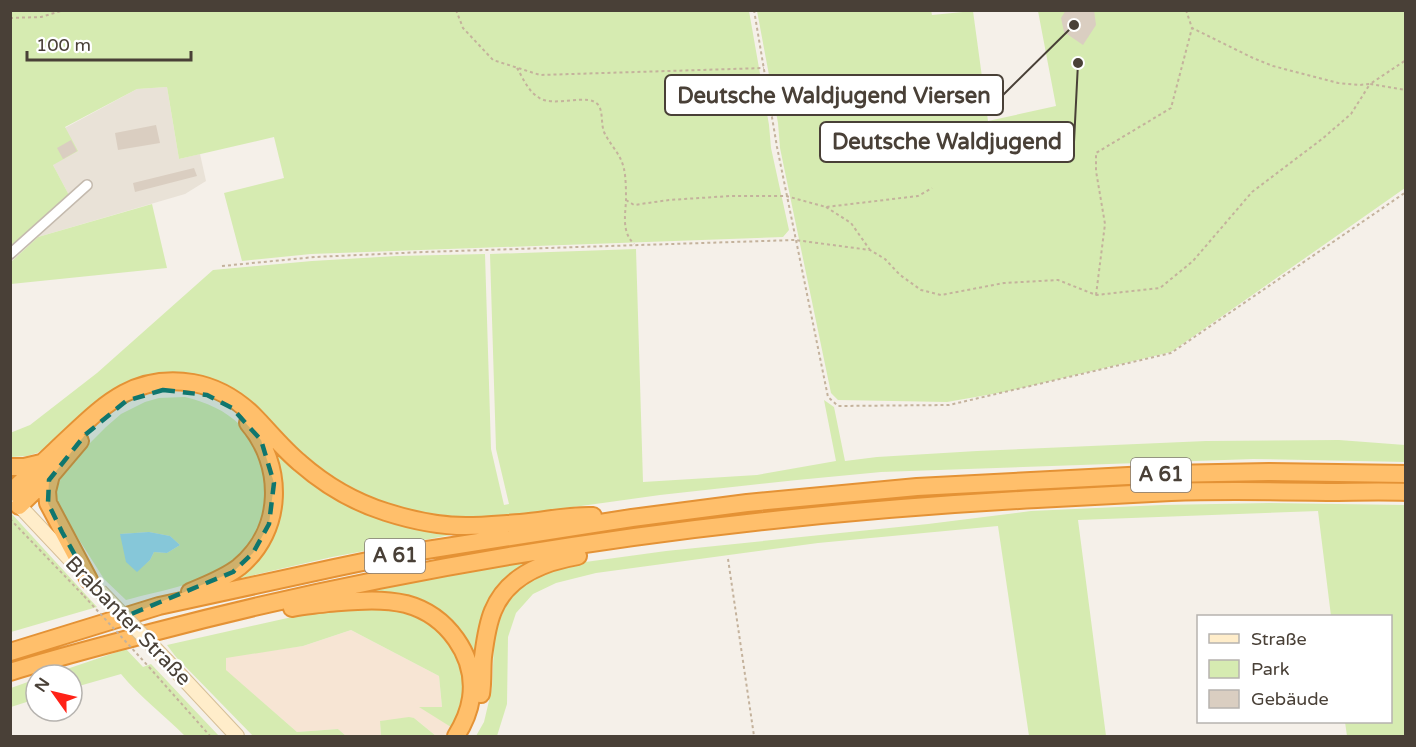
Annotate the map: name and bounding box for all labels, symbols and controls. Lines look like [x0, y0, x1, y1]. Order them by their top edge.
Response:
scale bar [27, 24, 190, 62]
text: 100 m [36, 34, 91, 56]
callout: Deutsche Waldjugend Viersen [665, 75, 1003, 115]
text: Deutsche Waldjugend Viersen [677, 83, 991, 109]
callout: Deutsche Waldjugend [820, 122, 1074, 162]
text: Deutsche Waldjugend [832, 129, 1062, 155]
road number: A 61 [1131, 458, 1191, 492]
road number: A 61 [365, 539, 425, 573]
street label: Brabanter Straße [60, 551, 196, 691]
legend [1197, 615, 1392, 723]
text: Straße [1251, 628, 1307, 650]
text: Park [1251, 658, 1290, 680]
north arrow [24, 663, 84, 723]
text: N [31, 674, 54, 696]
text: Gebäude [1251, 688, 1329, 710]

